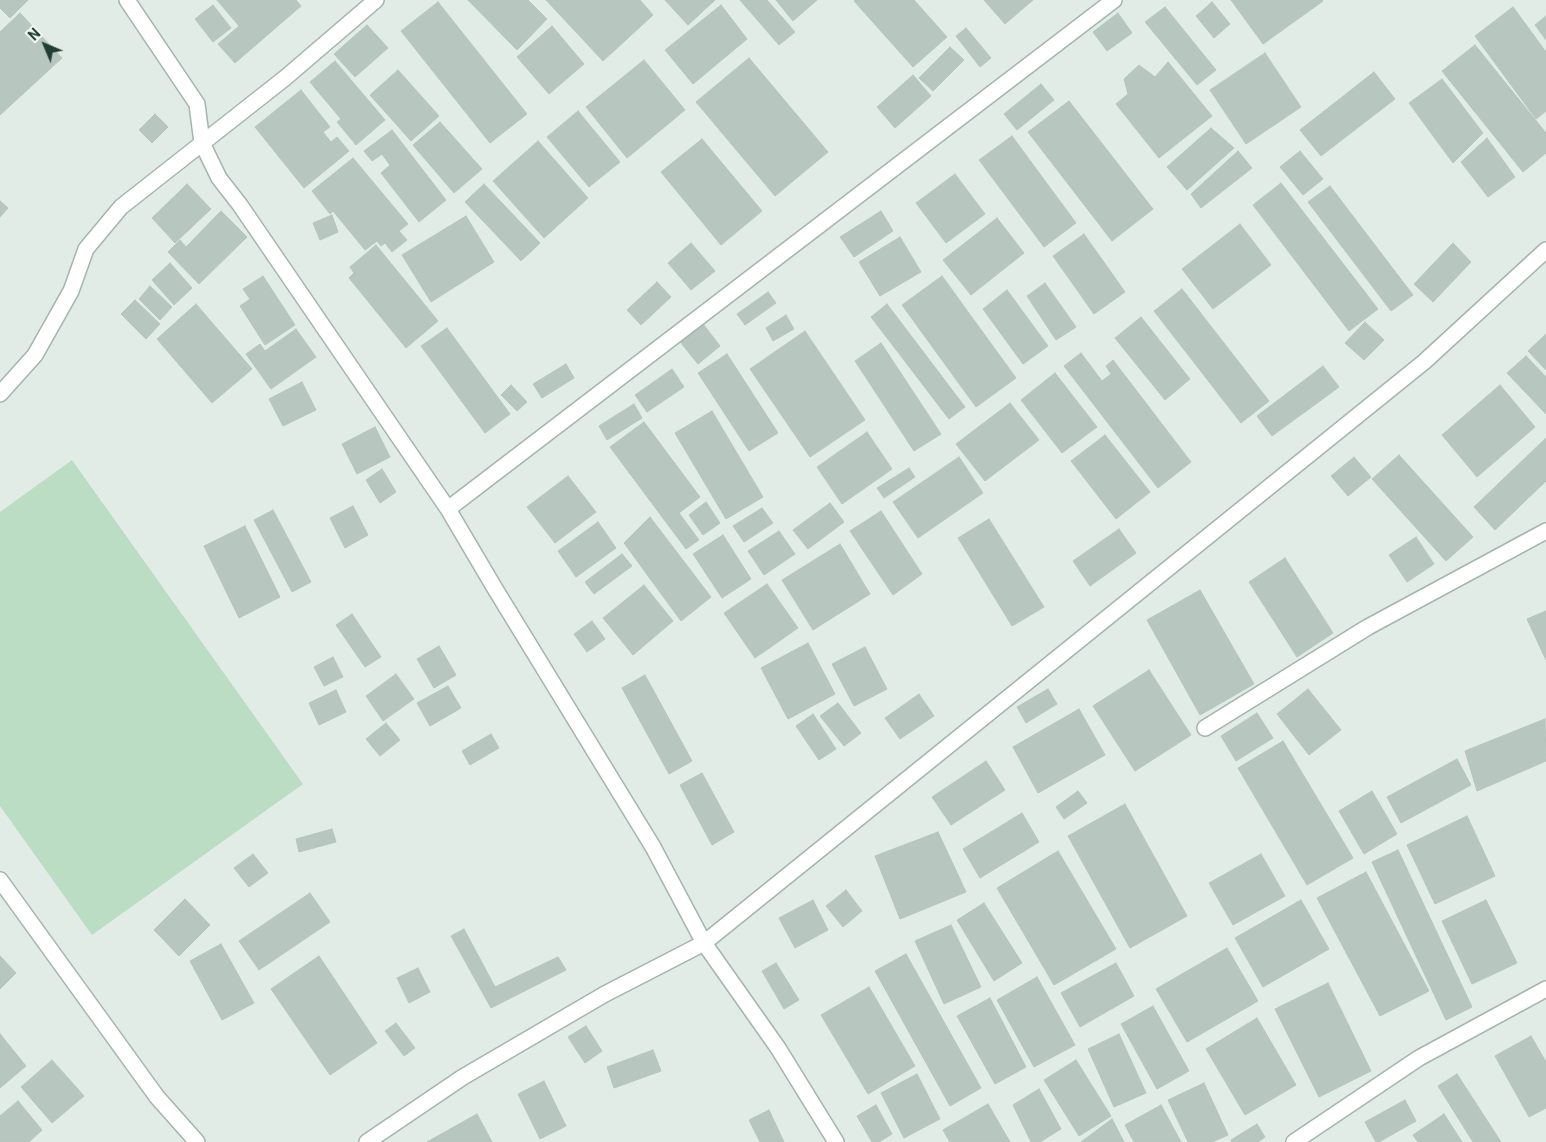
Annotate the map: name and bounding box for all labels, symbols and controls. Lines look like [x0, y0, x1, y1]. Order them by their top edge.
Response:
north arrow [20, 20, 70, 70]
text: N [25, 25, 44, 44]

